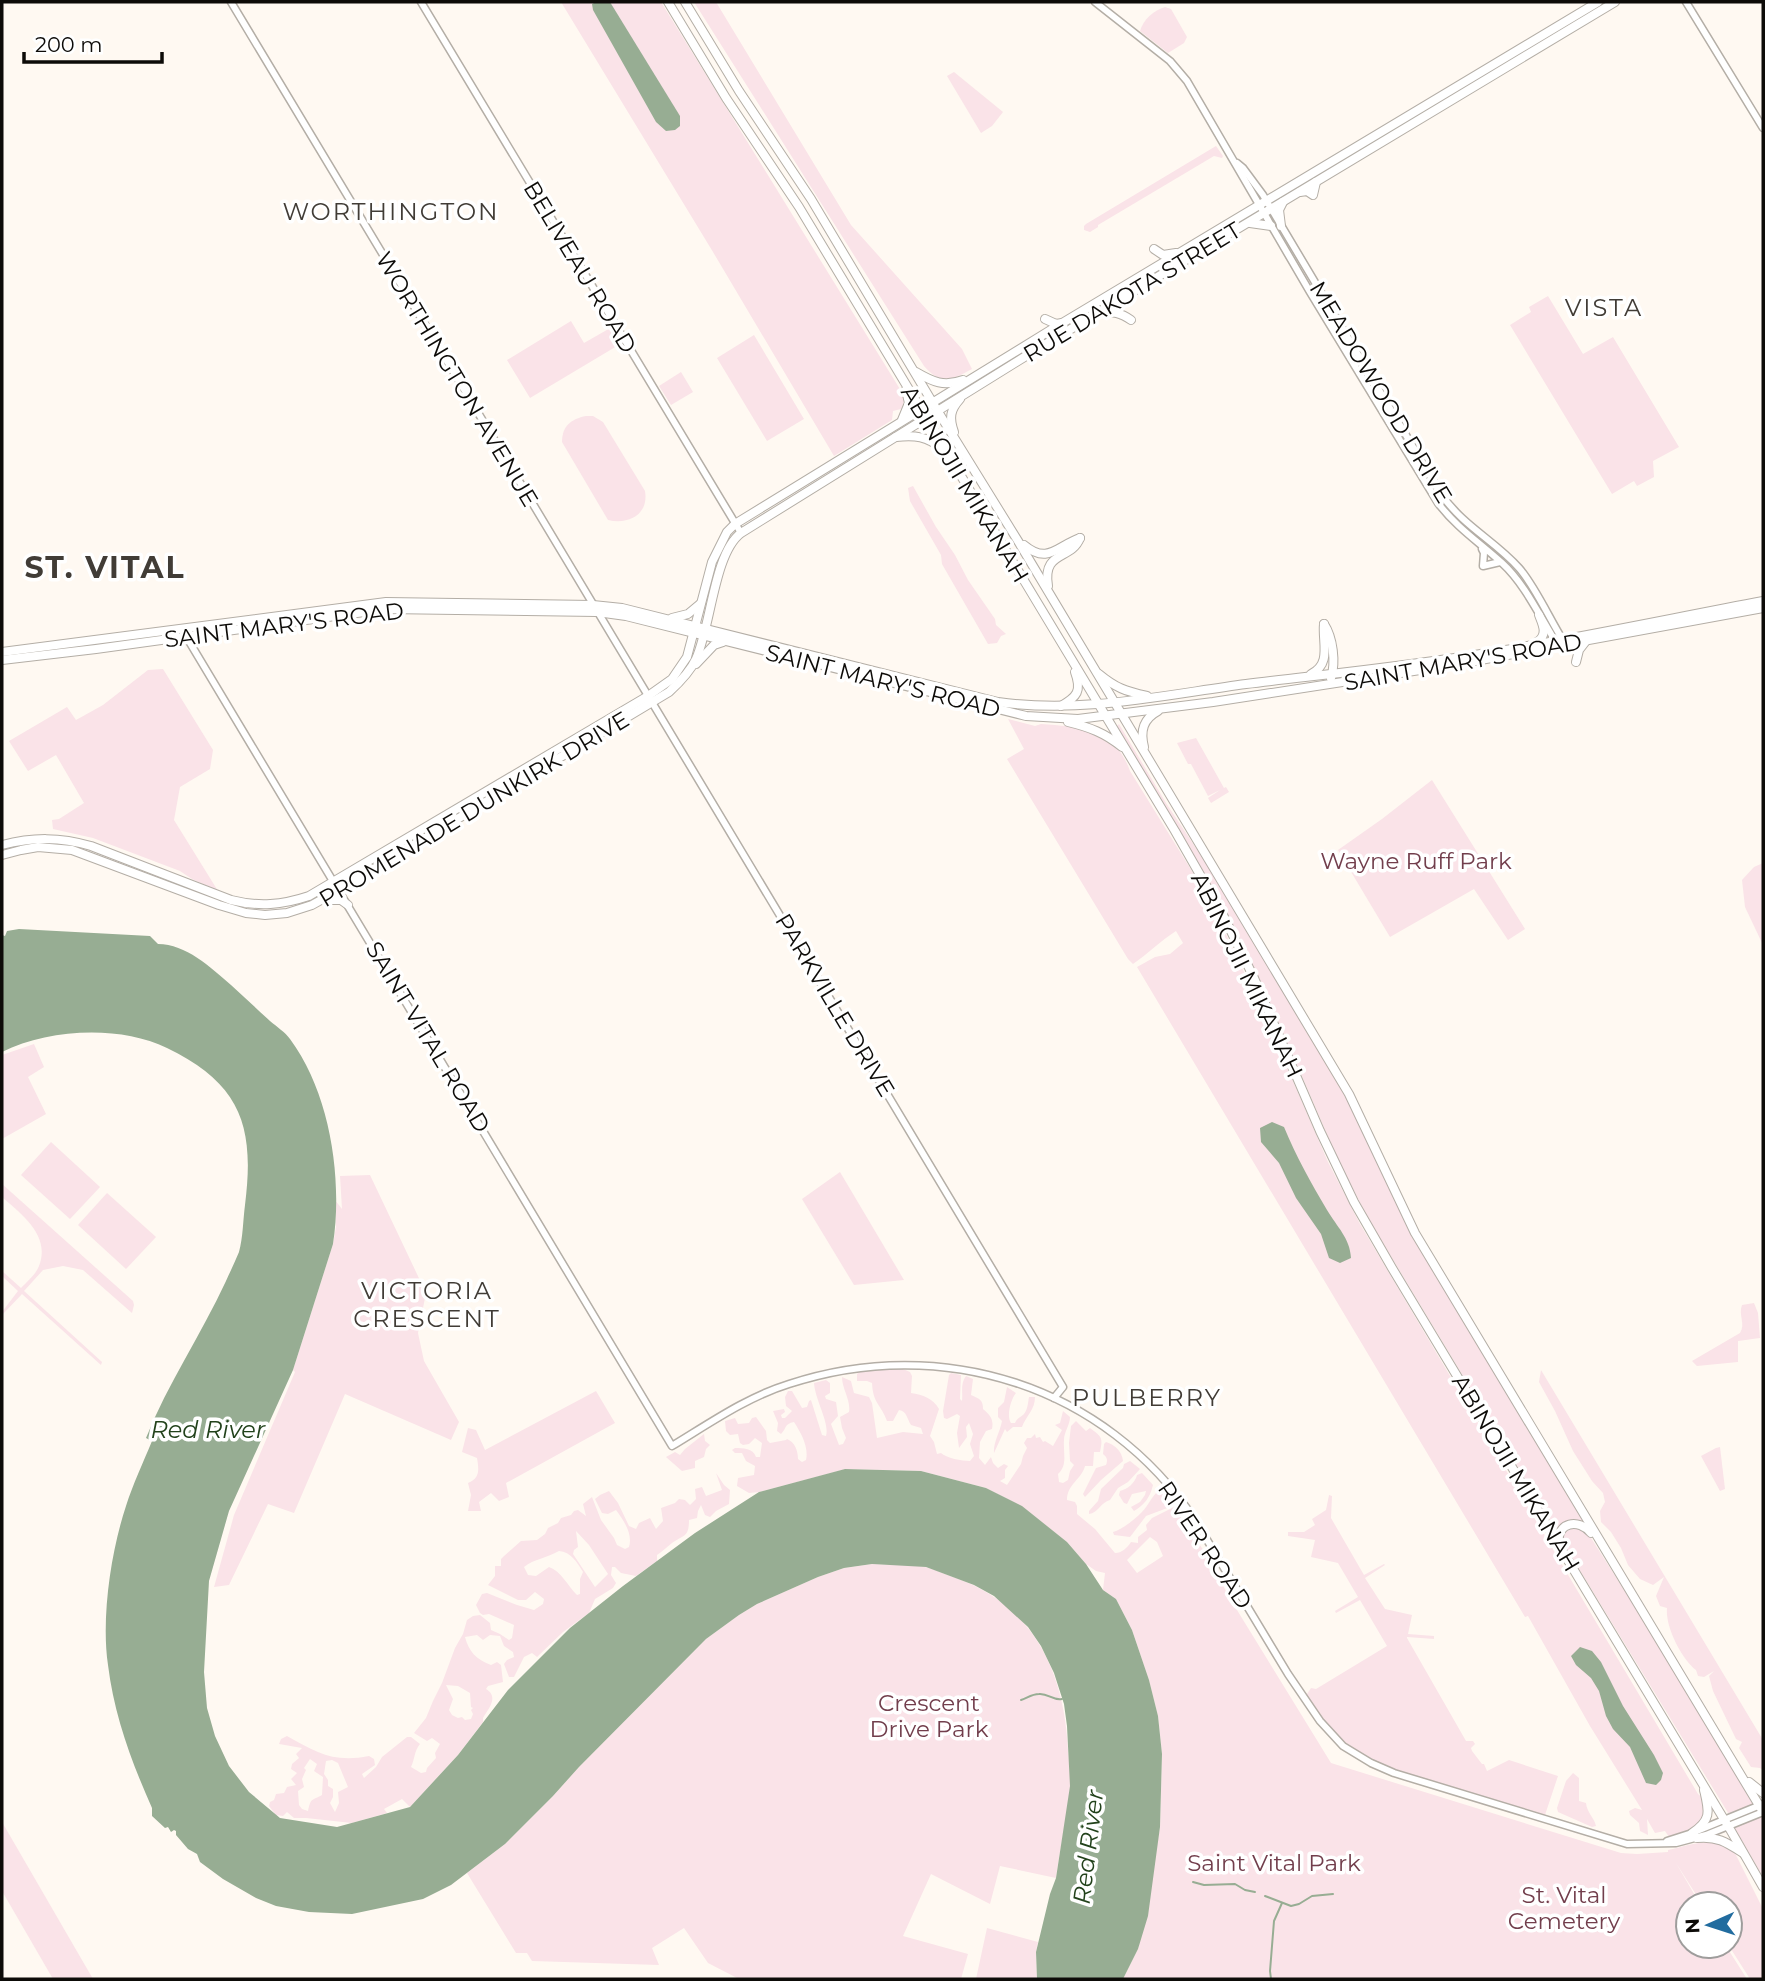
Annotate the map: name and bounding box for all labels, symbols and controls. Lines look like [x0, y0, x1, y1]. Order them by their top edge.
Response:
scale bar [24, 21, 163, 65]
text: 200 m [35, 32, 102, 57]
street label: BELIVEAU ROAD [518, 176, 642, 358]
district label: WORTHINGTON [282, 197, 500, 226]
street label: RUE DAKOTA STREET [1018, 216, 1246, 368]
street label: WORTHINGTON AVENUE [370, 247, 544, 511]
street label: MEADOWOOD DRIVE [1304, 276, 1458, 508]
district label: VISTA [1565, 293, 1643, 322]
street label: ABINOJII MIKANAH [895, 380, 1035, 588]
district label: ST. VITAL [24, 549, 186, 586]
street label: SAINT MARY'S ROAD [163, 596, 405, 654]
street label: SAINT MARY'S ROAD [1342, 627, 1584, 697]
street label: SAINT MARY'S ROAD [763, 638, 1003, 724]
street label: PROMENADE DUNKIRK DRIVE [314, 705, 634, 913]
park label: Wayne Ruff Park [1320, 847, 1512, 875]
street label: ABINOJII MIKANAH [1185, 868, 1309, 1082]
street label: PARKVILLE DRIVE [769, 908, 901, 1102]
street label: SAINT VITAL ROAD [360, 936, 496, 1138]
district label: VICTORIA CRESCENT [353, 1276, 501, 1333]
street label: ABINOJII MIKANAH [1446, 1369, 1586, 1577]
district label: PULBERRY [1072, 1383, 1222, 1412]
water label: Red River [151, 1415, 267, 1444]
street label: RIVER ROAD [1152, 1476, 1258, 1614]
park label: Crescent Drive Park [870, 1689, 989, 1743]
water label: Red River [1067, 1787, 1110, 1906]
park label: Saint Vital Park [1187, 1849, 1361, 1877]
park label: St. Vital Cemetery [1508, 1881, 1621, 1935]
north arrow [1674, 1890, 1744, 1960]
text: N [1681, 1918, 1704, 1934]

